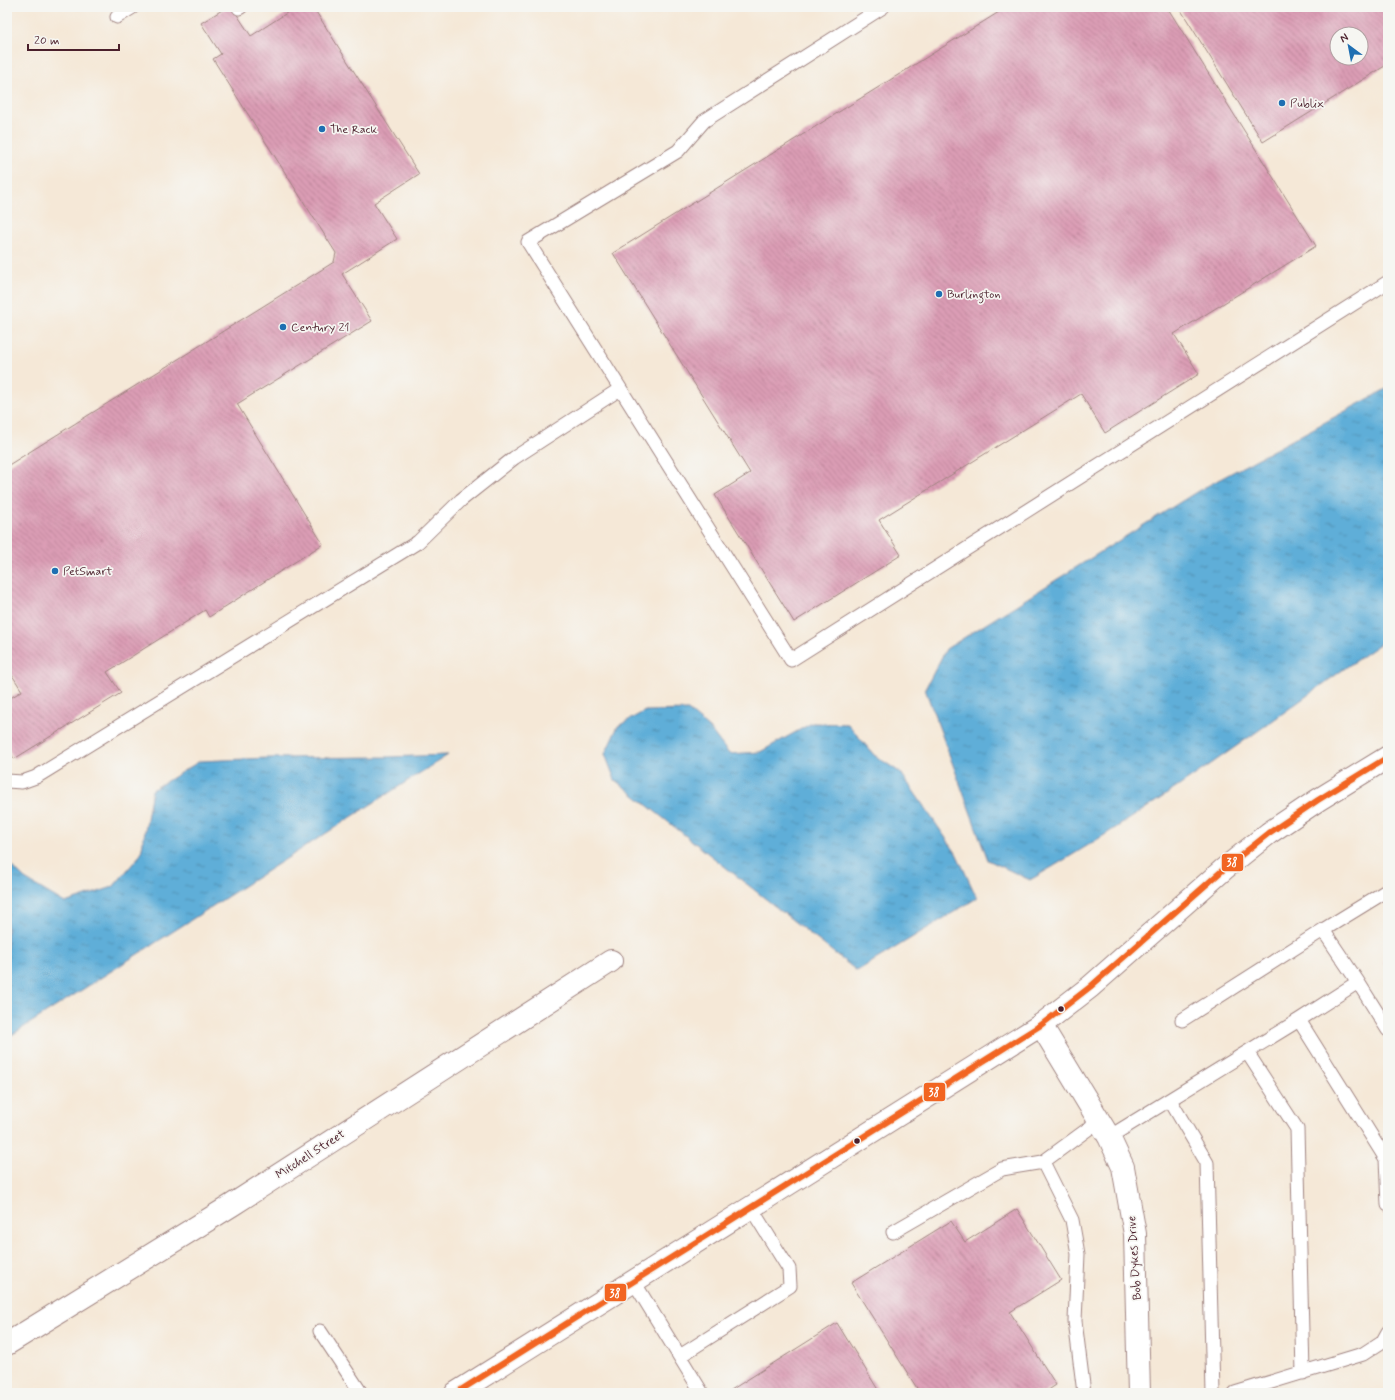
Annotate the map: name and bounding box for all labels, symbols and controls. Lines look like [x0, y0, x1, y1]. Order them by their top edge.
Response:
scale bar [28, 26, 119, 52]
north arrow [1329, 26, 1369, 66]
text: N [1337, 30, 1351, 46]
text: 20 m [34, 33, 60, 49]
place label: Publix [1290, 96, 1324, 112]
marker: Publix [1277, 98, 1287, 108]
place label: The Rack [330, 122, 377, 138]
marker: The Rack [317, 124, 327, 134]
place label: Burlington [947, 287, 1001, 304]
marker: Burlington [934, 289, 944, 299]
place label: Century 21 [291, 320, 349, 336]
marker: Century 21 [278, 322, 288, 332]
place label: PetSmart [63, 564, 112, 580]
marker: PetSmart [50, 566, 60, 576]
line badge: 38 [1221, 853, 1244, 872]
text: 38 [1227, 856, 1238, 870]
unlabelled marker [1056, 1004, 1066, 1014]
line badge: 38 [923, 1082, 946, 1102]
text: 38 [929, 1086, 940, 1100]
street label: Mitchell Street [273, 1126, 349, 1183]
unlabelled marker [852, 1136, 862, 1146]
street label: Bob Dykes Drive [1124, 1215, 1146, 1300]
line badge: 38 [604, 1283, 627, 1302]
text: 38 [610, 1287, 621, 1301]

